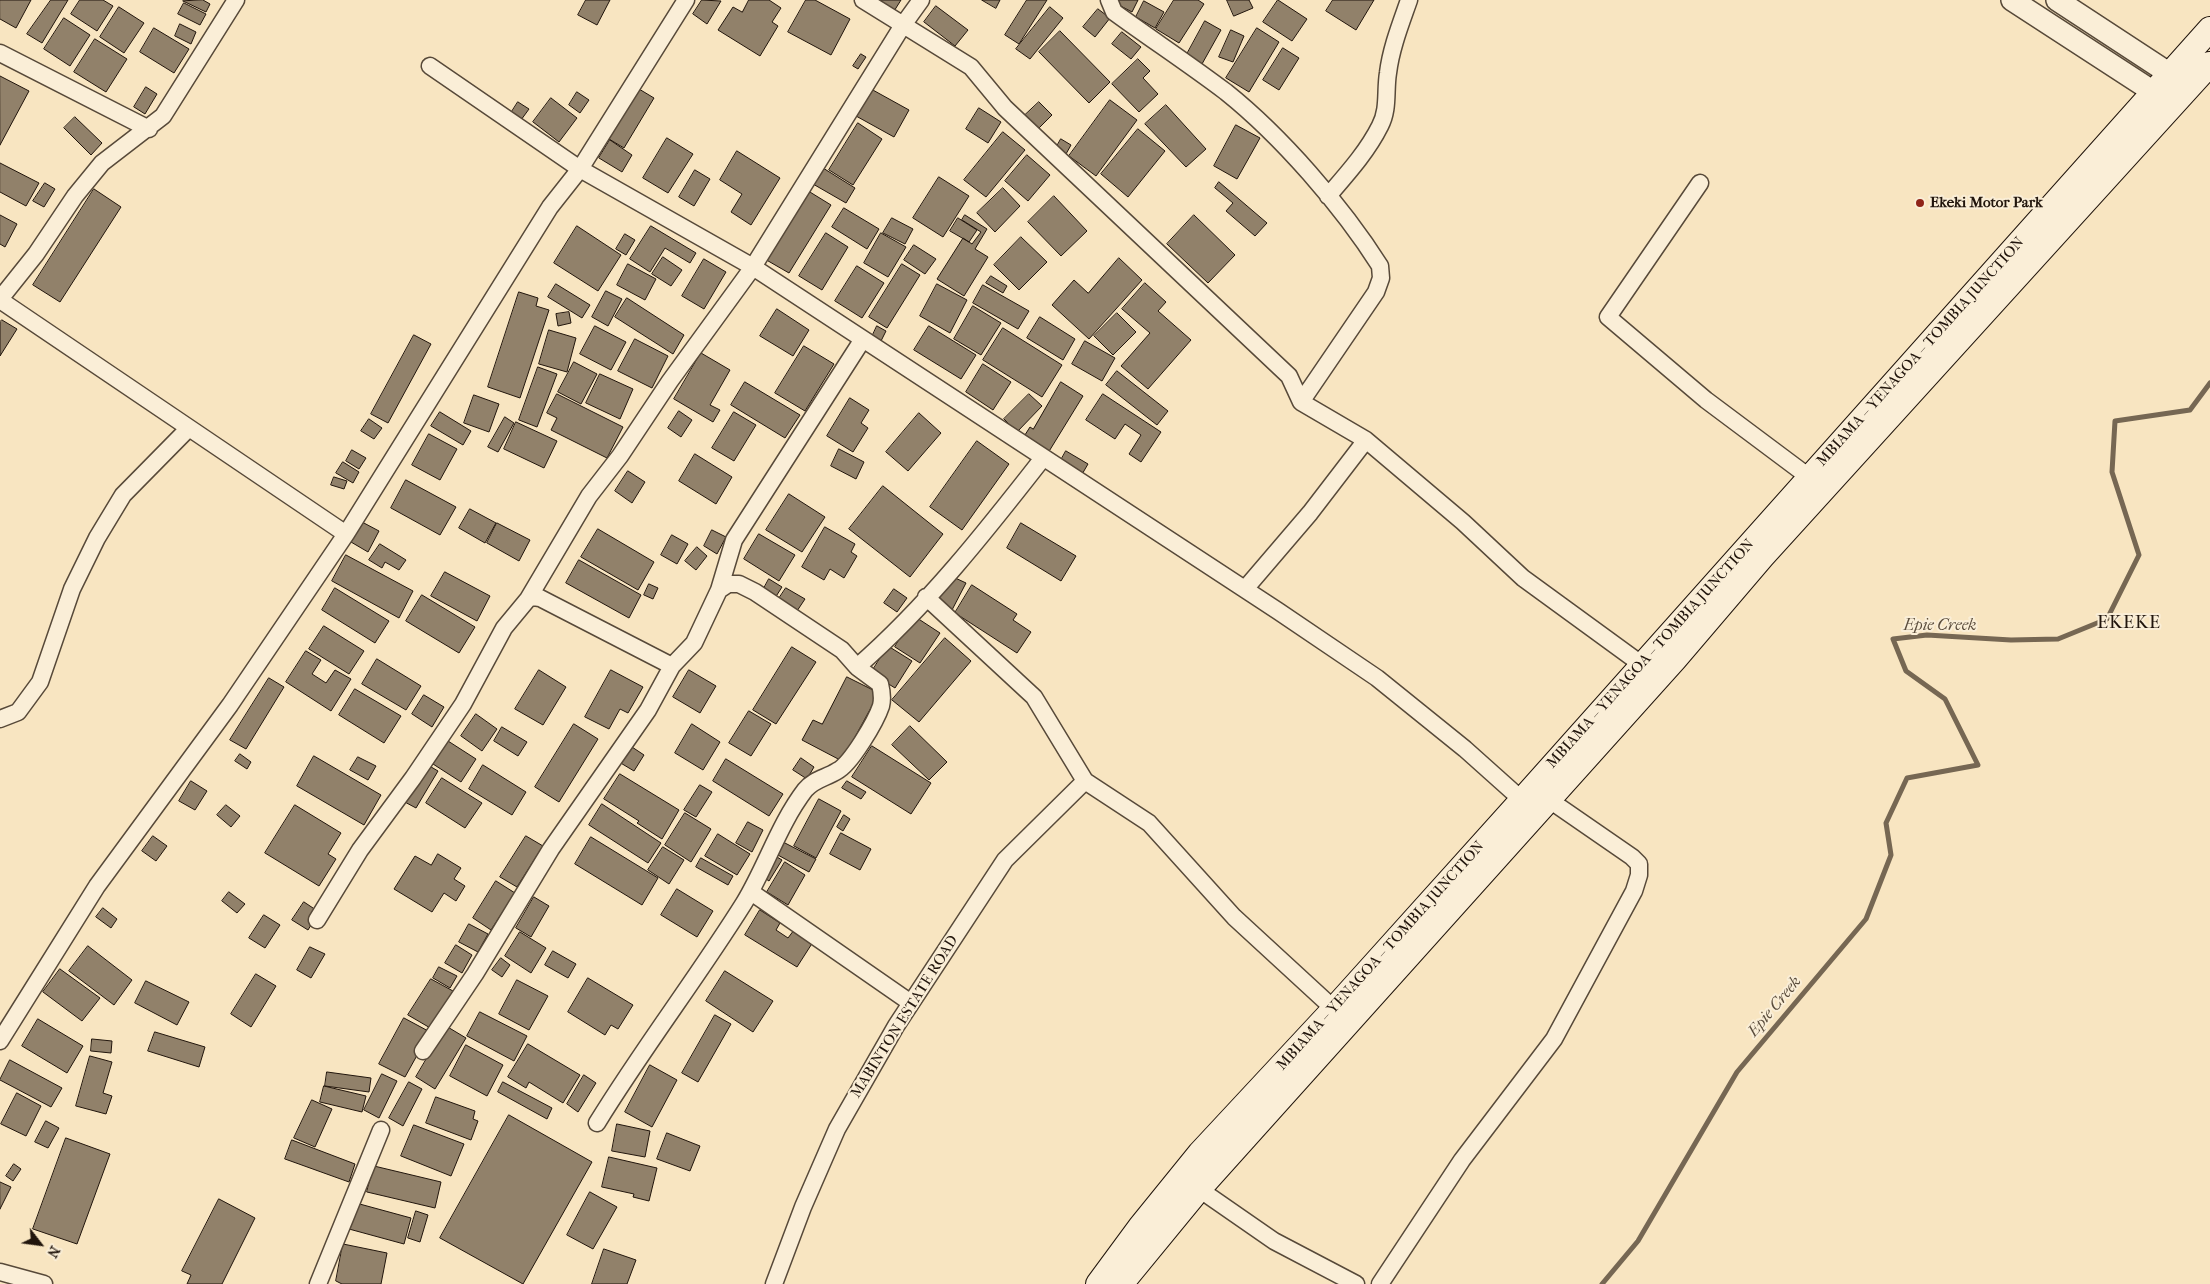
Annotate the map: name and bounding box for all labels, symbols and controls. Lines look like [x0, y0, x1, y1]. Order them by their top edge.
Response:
place label: Ekeki Motor Park [1930, 194, 2043, 212]
marker: Ekeki Motor Park [1914, 197, 1926, 209]
street label: MBIAMA – YENAGOA – TOMBIA JUNCTION [1813, 234, 2029, 470]
street label: MBIAMA – YENAGOA – TOMBIA JUNCTION [1543, 536, 1759, 772]
district label: EKEKE [2096, 613, 2162, 635]
water label: Epie Creek [1904, 616, 1976, 636]
street label: MBIAMA – YENAGOA – TOMBIA JUNCTION [1273, 838, 1489, 1074]
street label: MABINTON ESTATE ROAD [847, 932, 963, 1102]
water label: Epie Creek [1744, 973, 1806, 1041]
north arrow [15, 1219, 65, 1269]
text: N [43, 1243, 63, 1261]

